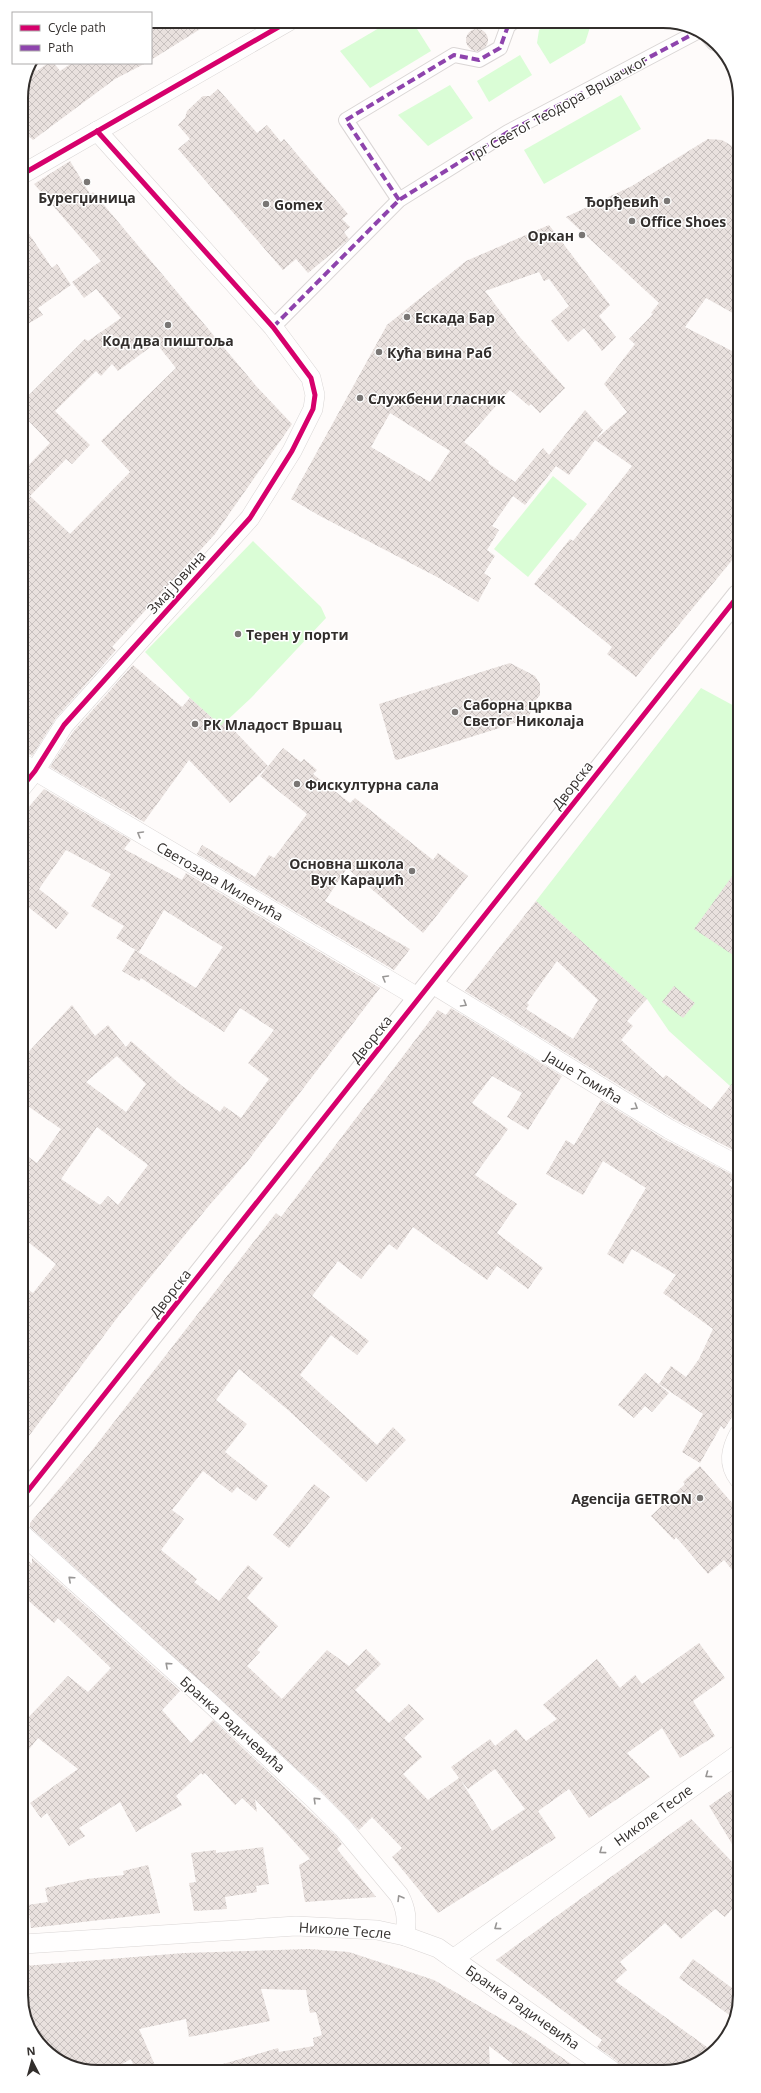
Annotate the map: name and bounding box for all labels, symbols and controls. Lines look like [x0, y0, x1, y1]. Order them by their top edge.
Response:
legend [12, 12, 152, 64]
text: Cycle path [48, 19, 106, 36]
text: Path [48, 39, 74, 56]
street label: Трг Светог Теодора Вршачког [463, 50, 651, 166]
marker: Бурегџиница [82, 177, 92, 187]
place label: Бурегџиница [38, 188, 136, 207]
place label: Ђорђевић [585, 192, 659, 211]
place label: Gomex [274, 195, 324, 214]
marker: Ђорђевић [662, 196, 672, 206]
marker: Gomex [261, 199, 271, 209]
place label: Office Shoes [640, 212, 726, 231]
marker: Office Shoes [627, 216, 637, 226]
place label: Оркан [528, 226, 574, 245]
marker: Оркан [577, 230, 587, 240]
place label: Ескада Бар [415, 308, 495, 327]
marker: Ескада Бар [402, 312, 412, 322]
marker: Код два пиштоља [163, 320, 173, 330]
place label: Код два пиштоља [102, 331, 234, 350]
place label: Кућа вина Раб [387, 343, 492, 362]
marker: Кућа вина Раб [374, 347, 384, 357]
place label: Службени гласник [368, 389, 506, 408]
marker: Службени гласник [355, 393, 365, 403]
street label: Змај Јовина [142, 546, 210, 618]
place label: Терен у порти [246, 625, 349, 644]
marker: Терен у порти [233, 629, 243, 639]
place label: Саборна црква Светог Николаја [463, 695, 584, 730]
marker: Саборна црква Светог Николаја [450, 707, 460, 717]
place label: РК Младост Вршац [203, 715, 342, 734]
marker: РК Младост Вршац [190, 719, 200, 729]
street label: Дворска [547, 757, 597, 813]
place label: Фискултурна сала [305, 775, 439, 794]
marker: Фискултурна сала [292, 779, 302, 789]
one-way arrow [137, 832, 144, 839]
street label: Светозара Милетића [153, 837, 287, 925]
place label: Основна школа Вук Караџић [289, 854, 404, 889]
marker: Основна школа Вук Караџић [407, 866, 417, 876]
one-way arrow [382, 975, 389, 982]
one-way arrow [460, 999, 467, 1007]
street label: Дворска [346, 1011, 396, 1067]
street label: Јаше Томића [540, 1045, 626, 1108]
one-way arrow [631, 1103, 638, 1110]
street label: Дворска [145, 1265, 195, 1321]
place label: Agencija GETRON [571, 1489, 692, 1508]
marker: Agencija GETRON [695, 1493, 705, 1503]
one-way arrow [68, 1576, 76, 1583]
one-way arrow [165, 1662, 173, 1670]
street label: Бранка Радичевића [176, 1672, 290, 1776]
one-way arrow [705, 1771, 712, 1778]
street label: Николе Тесле [610, 1780, 696, 1850]
one-way arrow [313, 1797, 321, 1805]
one-way arrow [600, 1846, 607, 1853]
one-way arrow [398, 1895, 405, 1903]
street label: Николе Тесле [298, 1917, 392, 1943]
one-way arrow [494, 1922, 501, 1929]
street label: Бранка Радичевића [462, 1960, 584, 2054]
north arrow [12, 2041, 52, 2081]
text: N [26, 2043, 36, 2058]

